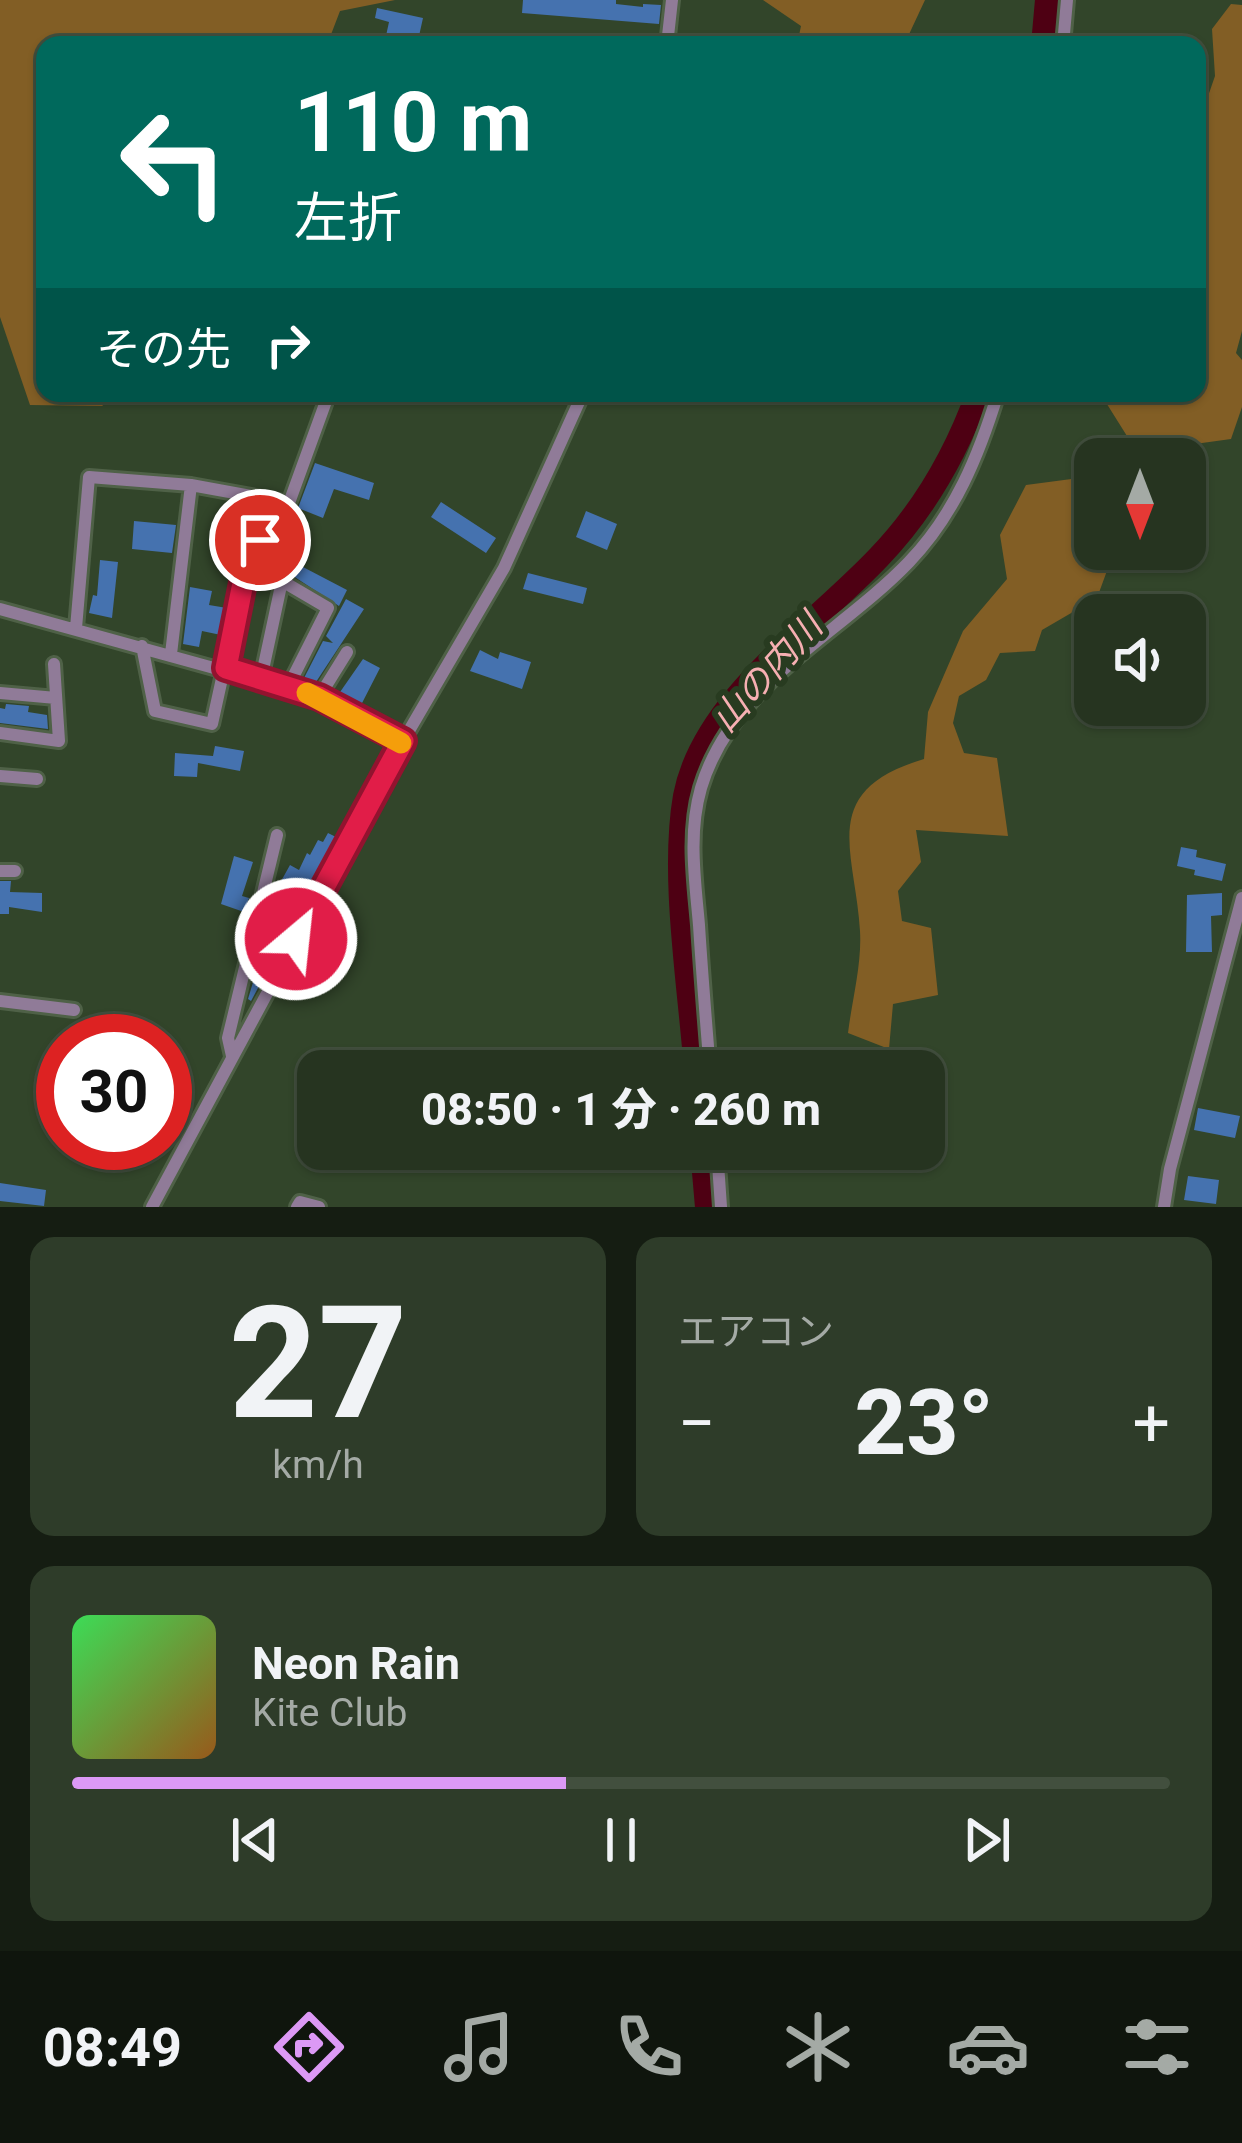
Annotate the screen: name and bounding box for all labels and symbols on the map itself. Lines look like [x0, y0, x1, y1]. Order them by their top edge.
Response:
north arrow [1074, 438, 1206, 570]
pin [209, 489, 311, 591]
water label: 山の内川 [703, 602, 833, 741]
position arrow [233, 876, 359, 1002]
speed limit sign: 30 [36, 1014, 192, 1170]

